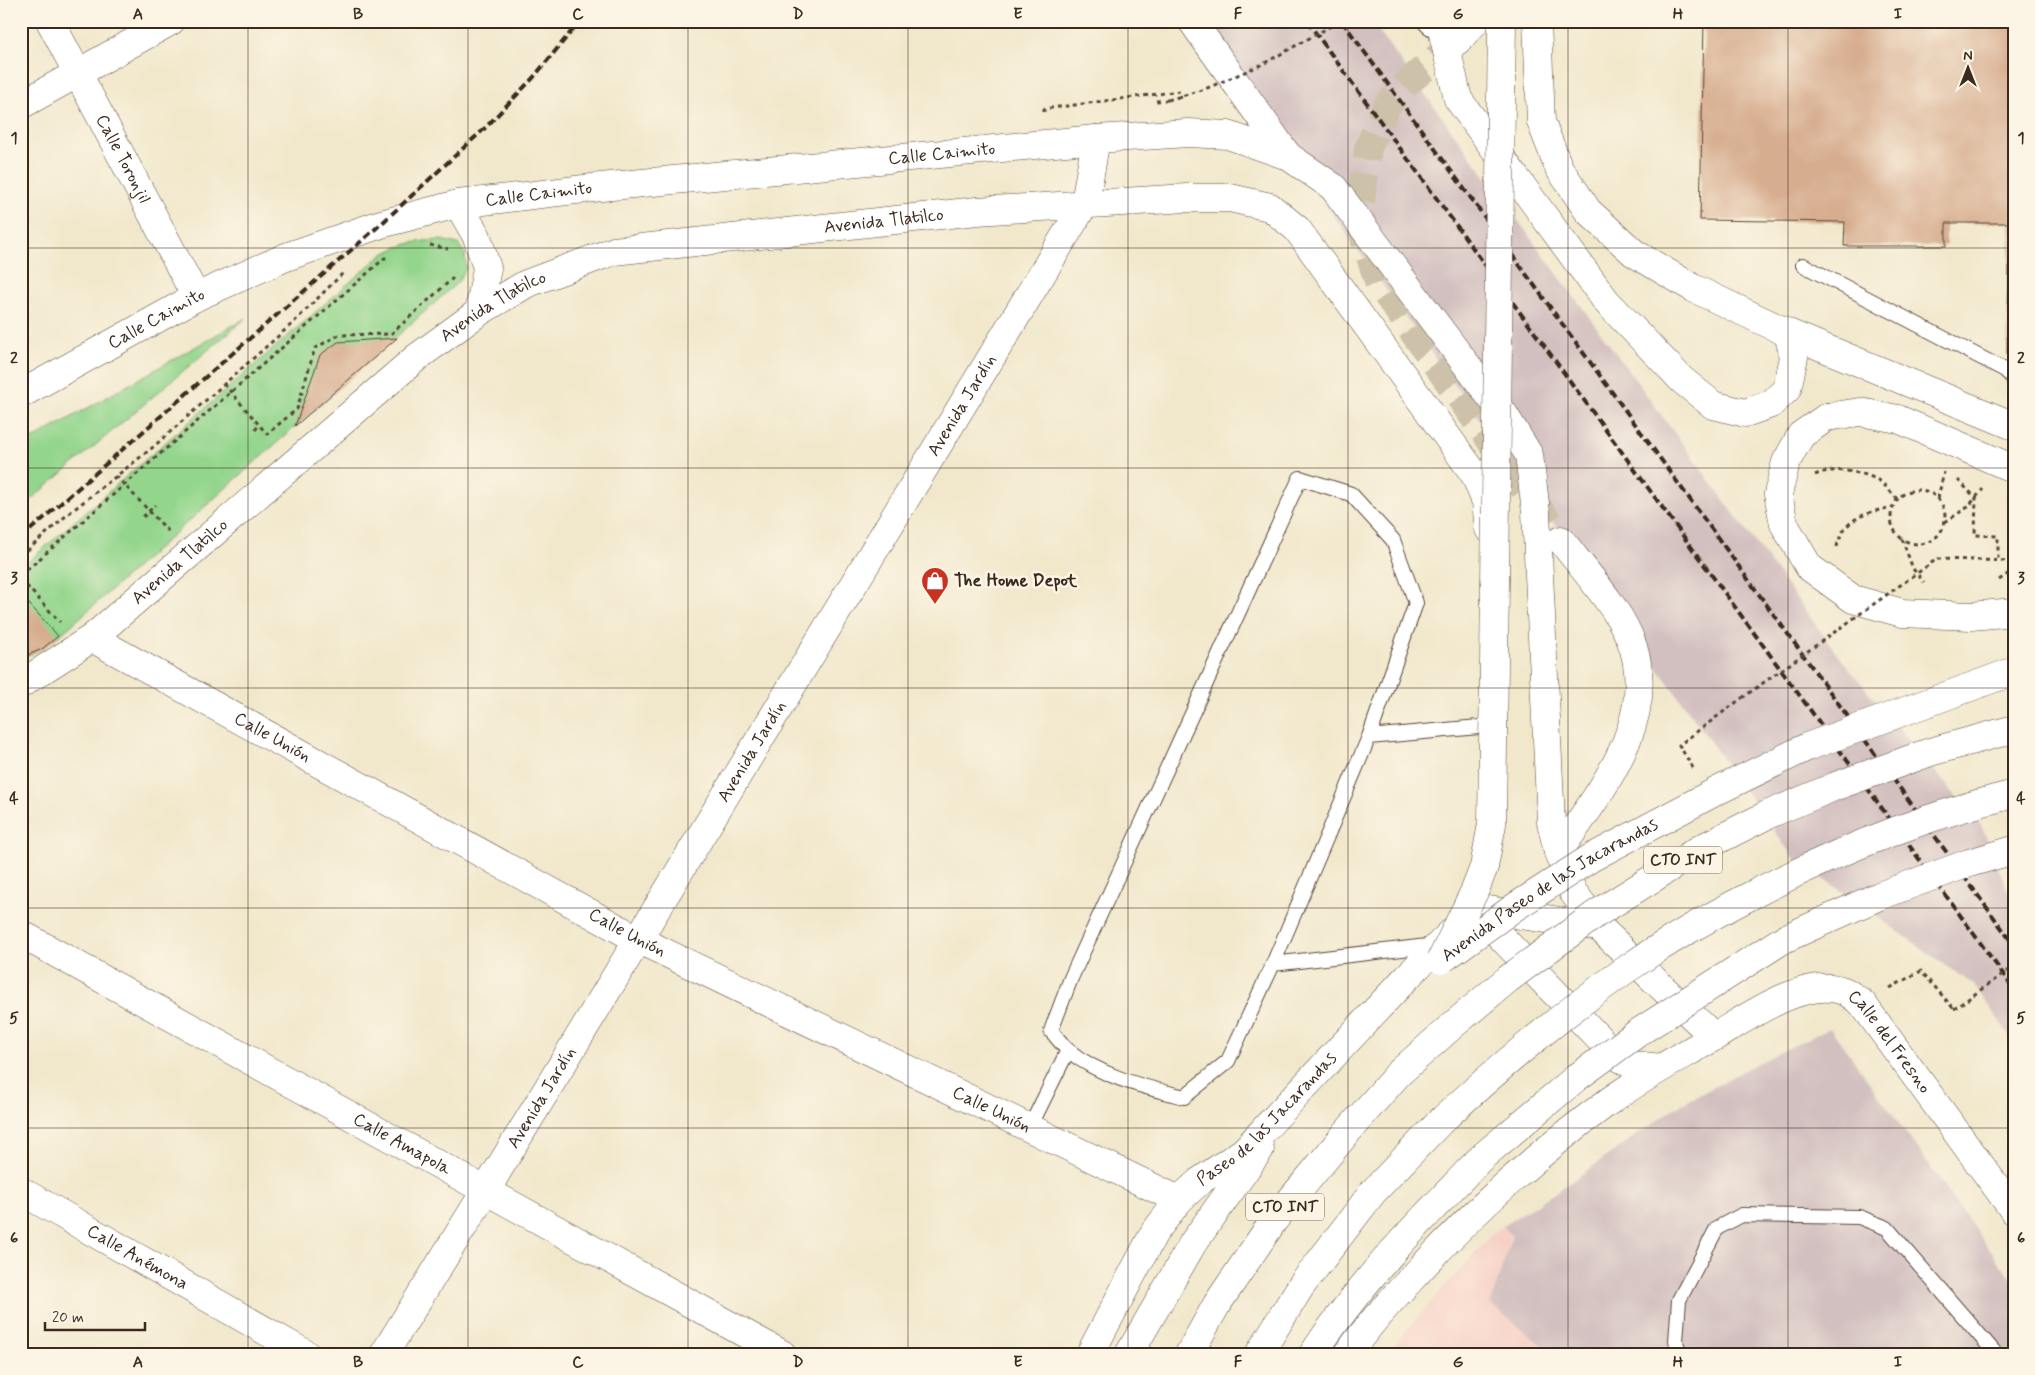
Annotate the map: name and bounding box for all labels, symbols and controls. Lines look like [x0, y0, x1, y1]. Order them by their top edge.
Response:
text: A [133, 4, 143, 25]
text: B [353, 4, 363, 25]
text: C [572, 4, 584, 25]
text: D [792, 4, 804, 25]
text: E [1013, 4, 1023, 25]
text: F [1234, 4, 1243, 25]
text: G [1453, 4, 1464, 25]
text: H [1673, 4, 1684, 25]
text: I [1894, 4, 1903, 25]
north arrow [1942, 42, 1992, 92]
text: N [1963, 47, 1973, 65]
street label: Calle Toronjil [90, 110, 156, 207]
text: 1 [10, 128, 18, 149]
text: 1 [2017, 128, 2025, 149]
street label: Calle Caimito [887, 137, 996, 171]
street label: Calle Caimito [484, 176, 593, 213]
street label: Avenida Tlatilco [823, 203, 945, 240]
street label: Avenida Tlatilco [436, 266, 550, 348]
street label: Calle Caimito [104, 283, 209, 355]
text: 2 [10, 348, 18, 369]
text: 2 [2017, 348, 2025, 369]
street label: Avenida Jardín [922, 350, 1002, 461]
street label: Avenida Tlatilco [127, 513, 233, 610]
shop icon: The Home Depot [920, 566, 950, 605]
text: 3 [10, 568, 18, 589]
text: 3 [2017, 568, 2025, 589]
place label: The Home Depot [954, 569, 1078, 593]
street label: Avenida Jardín [712, 696, 792, 807]
street label: Calle Unión [230, 707, 315, 769]
text: 4 [9, 788, 19, 809]
text: 4 [2016, 788, 2026, 809]
street label: Avenida Paseo de las Jacarandas [1437, 812, 1662, 968]
road number: CTO INT [1644, 846, 1722, 874]
street label: Calle Unión [584, 902, 670, 963]
street label: Calle del Fresno [1843, 985, 1936, 1099]
text: 5 [9, 1008, 19, 1029]
text: 5 [2016, 1008, 2026, 1029]
street label: Avenida Jardín [502, 1042, 582, 1153]
street label: Paseo de las Jacarandas [1192, 1047, 1342, 1192]
street label: Calle Unión [948, 1081, 1035, 1139]
street label: Calle Amapola [349, 1107, 455, 1181]
road number: CTO INT [1246, 1194, 1324, 1220]
street label: Calle Anémona [82, 1219, 192, 1296]
text: 6 [10, 1228, 18, 1249]
text: 6 [2017, 1228, 2025, 1249]
scale bar [45, 1300, 145, 1332]
text: 20 m [52, 1308, 84, 1328]
text: A [133, 1352, 143, 1373]
text: B [353, 1352, 363, 1373]
text: C [572, 1352, 584, 1373]
text: D [792, 1352, 804, 1373]
text: E [1013, 1352, 1023, 1373]
text: F [1234, 1352, 1243, 1373]
text: G [1453, 1352, 1464, 1373]
text: H [1673, 1352, 1684, 1373]
text: I [1894, 1352, 1903, 1373]

